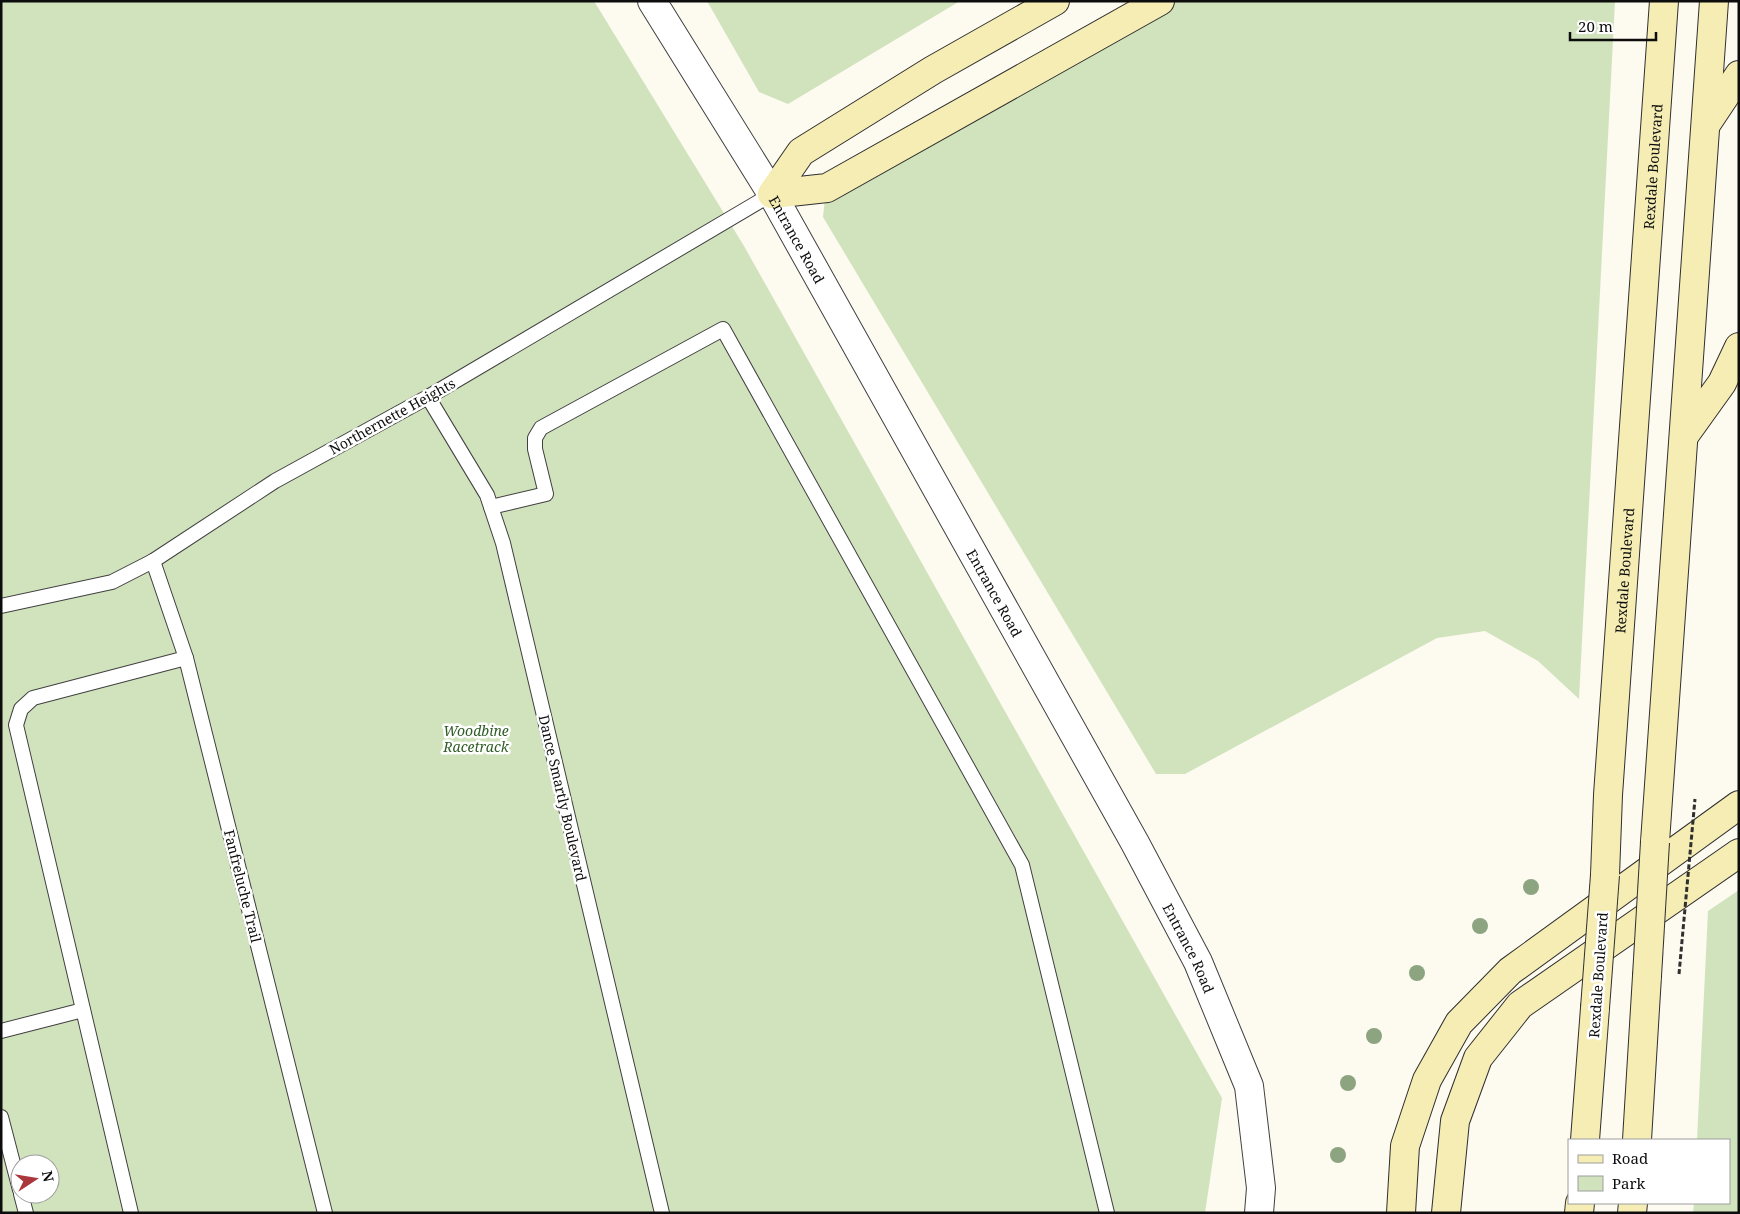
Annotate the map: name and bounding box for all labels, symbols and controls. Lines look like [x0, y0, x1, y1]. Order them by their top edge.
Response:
scale bar [1570, 10, 1656, 42]
text: 20 m [1578, 16, 1613, 36]
street label: Rexdale Boulevard [1638, 103, 1666, 230]
street label: Entrance Road [765, 192, 830, 287]
street label: Northernette Heights [326, 373, 458, 459]
street label: Rexdale Boulevard [1610, 507, 1638, 634]
street label: Entrance Road [963, 545, 1027, 640]
street label: Dance Smartly Boulevard [535, 713, 592, 884]
park label: Woodbine Racetrack [442, 721, 510, 756]
street label: Fanfreluche Trail [220, 828, 266, 945]
street label: Entrance Road [1159, 900, 1219, 996]
street label: Rexdale Boulevard [1584, 911, 1612, 1038]
legend [1568, 1139, 1730, 1204]
text: Road [1612, 1148, 1648, 1168]
north arrow [10, 1154, 60, 1204]
text: N [38, 1169, 59, 1184]
text: Park [1612, 1173, 1646, 1193]

